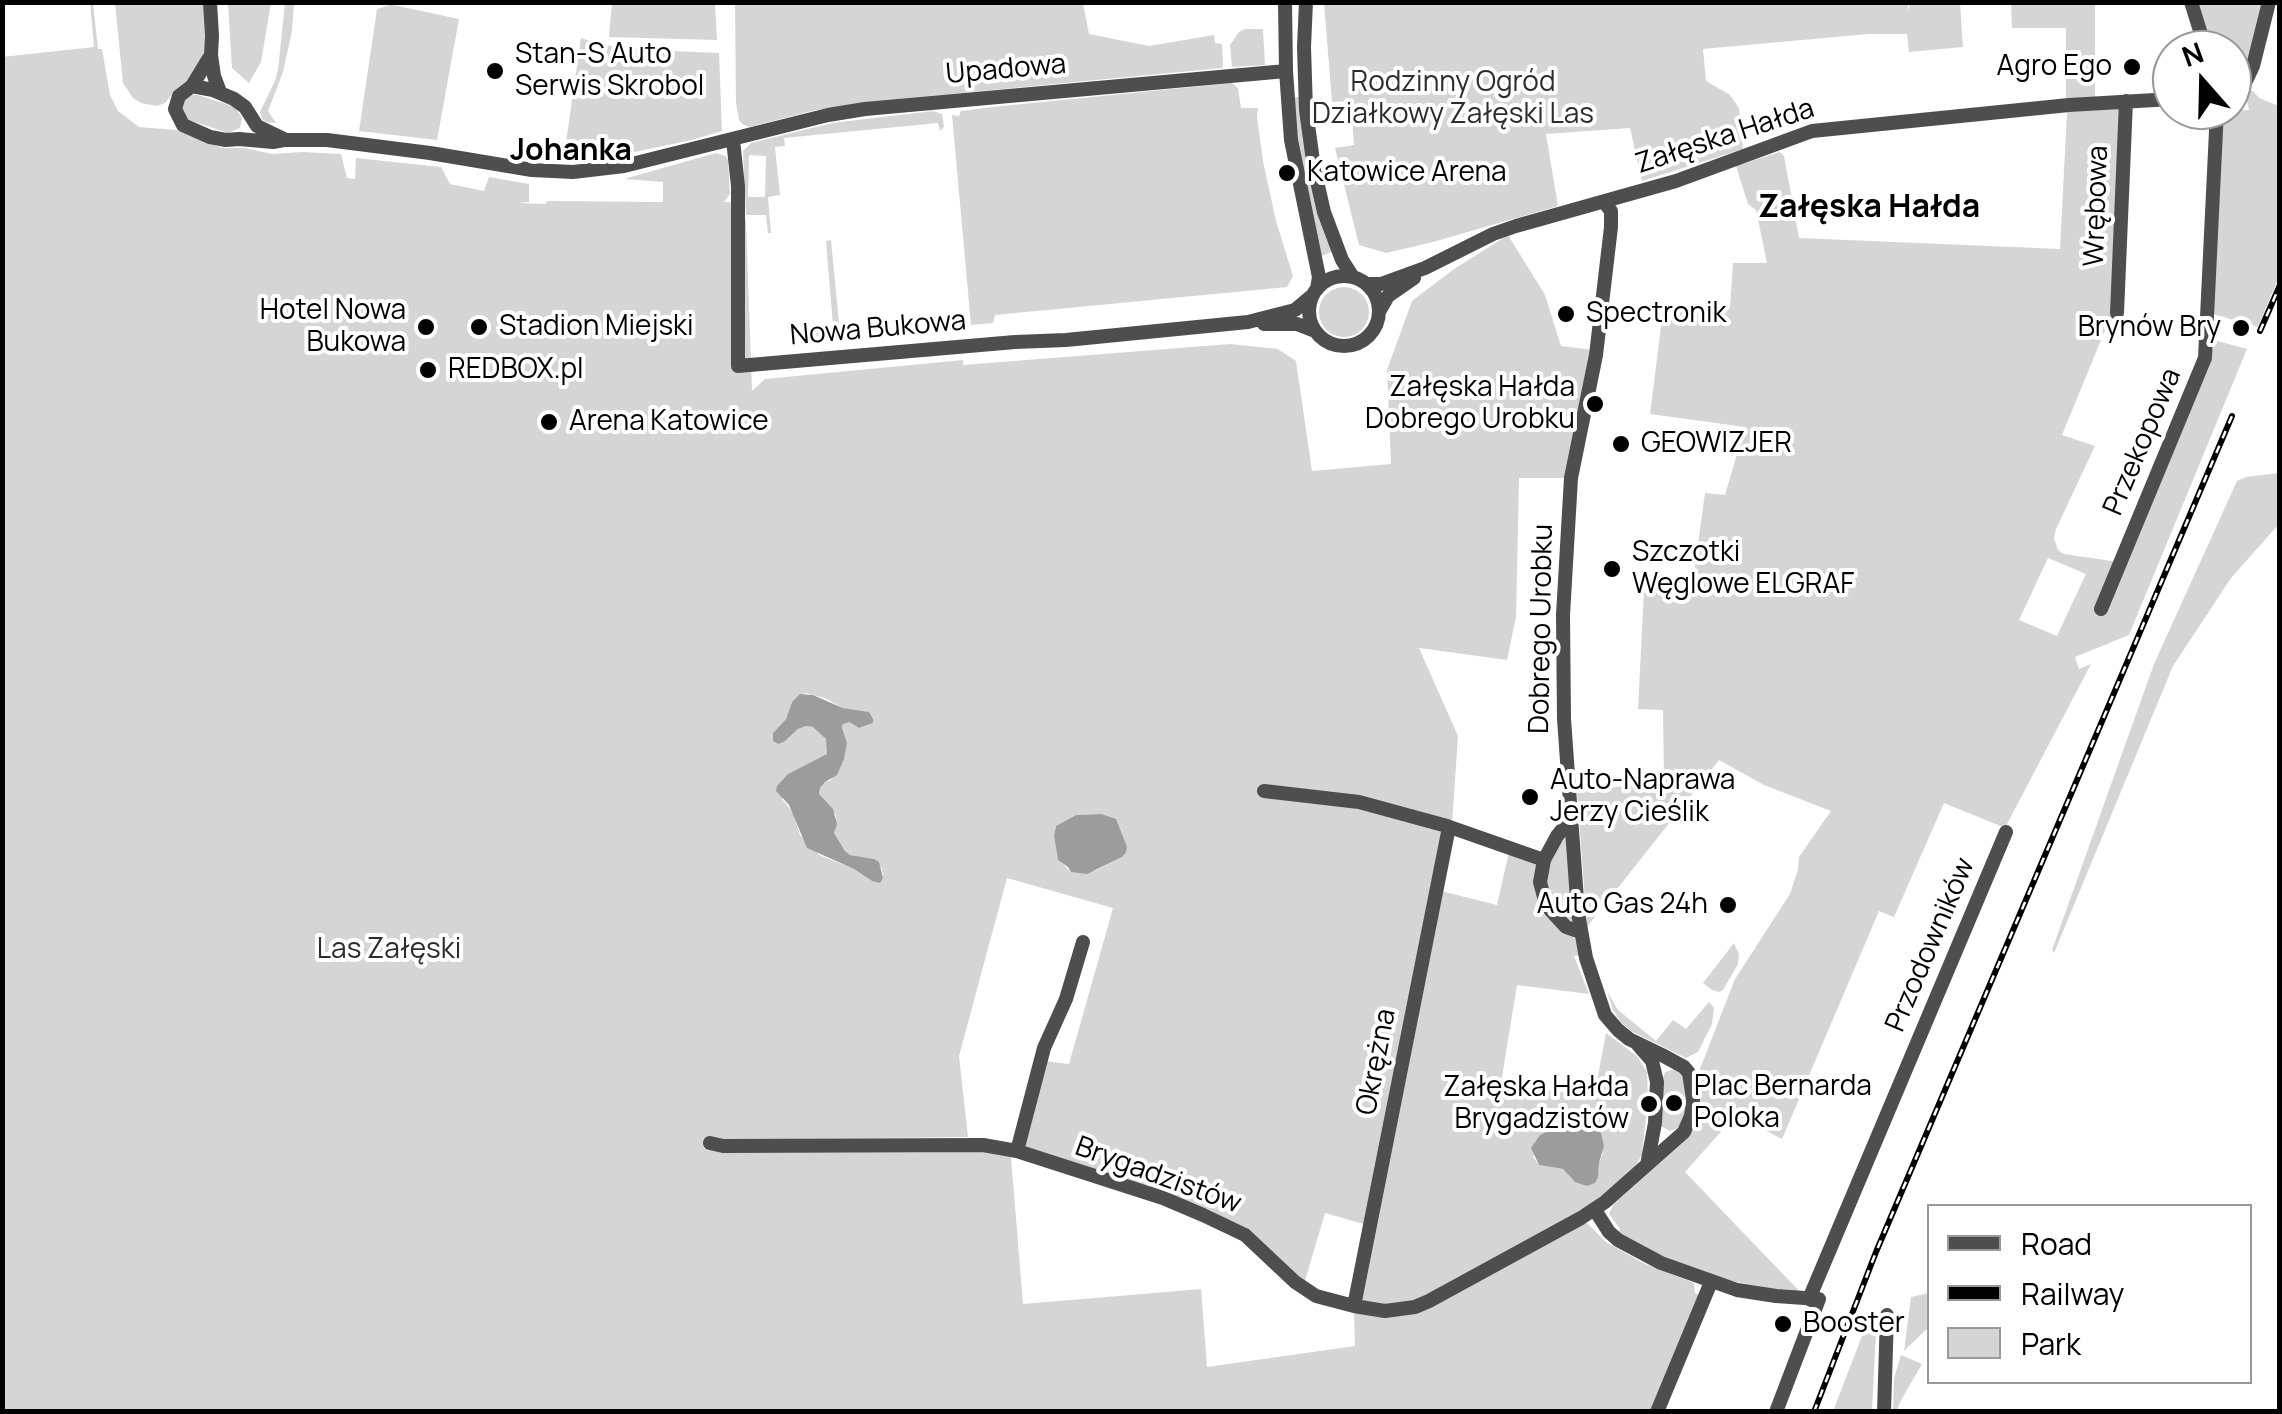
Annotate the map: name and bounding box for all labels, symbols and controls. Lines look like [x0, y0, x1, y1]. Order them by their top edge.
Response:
north arrow [2152, 30, 2252, 130]
text: N [2176, 32, 2208, 75]
place label: Stan-S Auto Serwis Skrobol [515, 38, 704, 104]
street label: Upadowa [944, 48, 1068, 92]
place label: Agro Ego [1997, 50, 2112, 84]
marker: Agro Ego [2121, 56, 2143, 78]
marker: Stan-S Auto Serwis Skrobol [484, 60, 506, 82]
park label: Rodzinny Ogród Działkowy Załęski Las [1312, 66, 1594, 132]
street label: Załęska Hałda [1632, 92, 1818, 182]
district label: Johanka [510, 134, 632, 170]
street label: Wrębowa [2078, 145, 2116, 267]
place label: Katowice Arena [1307, 156, 1507, 190]
marker: Katowice Arena [1276, 162, 1298, 184]
district label: Załęska Hałda [1758, 189, 1980, 227]
place label: Hotel Nowa Bukowa [260, 294, 406, 360]
place label: Spectronik [1586, 297, 1726, 331]
marker: Spectronik [1555, 303, 1577, 325]
street label: Nowa Bukowa [789, 305, 967, 353]
place label: Stadion Miejski [499, 310, 694, 344]
place label: Brynów Bry [2078, 311, 2221, 345]
marker: Hotel Nowa Bukowa [415, 316, 437, 338]
marker: Stadion Miejski [468, 316, 490, 338]
marker: Brynów Bry [2230, 317, 2252, 339]
place label: REDBOX.pl [448, 353, 584, 387]
marker: REDBOX.pl [417, 359, 439, 381]
street label: Przekopowa [2097, 364, 2189, 520]
place label: Załęska Hałda Dobrego Urobku [1365, 371, 1575, 437]
marker: Załęska Hałda Dobrego Urobku [1584, 393, 1606, 415]
place label: Arena Katowice [569, 405, 769, 439]
marker: Arena Katowice [538, 411, 560, 433]
place label: GEOWIZJER [1641, 427, 1792, 461]
marker: GEOWIZJER [1610, 433, 1632, 455]
street label: Dobrego Urobku [1523, 524, 1561, 734]
place label: Szczotki Węglowe ELGRAF [1632, 536, 1854, 602]
marker: Szczotki Węglowe ELGRAF [1601, 558, 1623, 580]
place label: Auto-Naprawa Jerzy Cieślik [1550, 764, 1735, 830]
marker: Auto-Naprawa Jerzy Cieślik [1519, 786, 1541, 808]
street label: Przodowników [1879, 853, 1983, 1037]
place label: Auto Gas 24h [1537, 888, 1708, 922]
marker: Auto Gas 24h [1717, 894, 1739, 916]
park label: Las Załęski [317, 933, 461, 967]
street label: Okrężna [1350, 1006, 1404, 1118]
place label: Plac Bernarda Poloka [1694, 1070, 1872, 1136]
place label: Załęska Hałda Brygadzistów [1443, 1071, 1629, 1137]
marker: Plac Bernarda Poloka [1663, 1092, 1685, 1114]
marker: Załęska Hałda Brygadzistów [1638, 1093, 1660, 1115]
street label: Brygadzistów [1070, 1130, 1246, 1222]
legend [1927, 1204, 2252, 1384]
text: Road [2021, 1223, 2092, 1264]
text: Railway [2021, 1273, 2124, 1314]
place label: Booster [1803, 1307, 1905, 1341]
marker: Booster [1772, 1313, 1794, 1335]
text: Park [2021, 1323, 2081, 1364]

